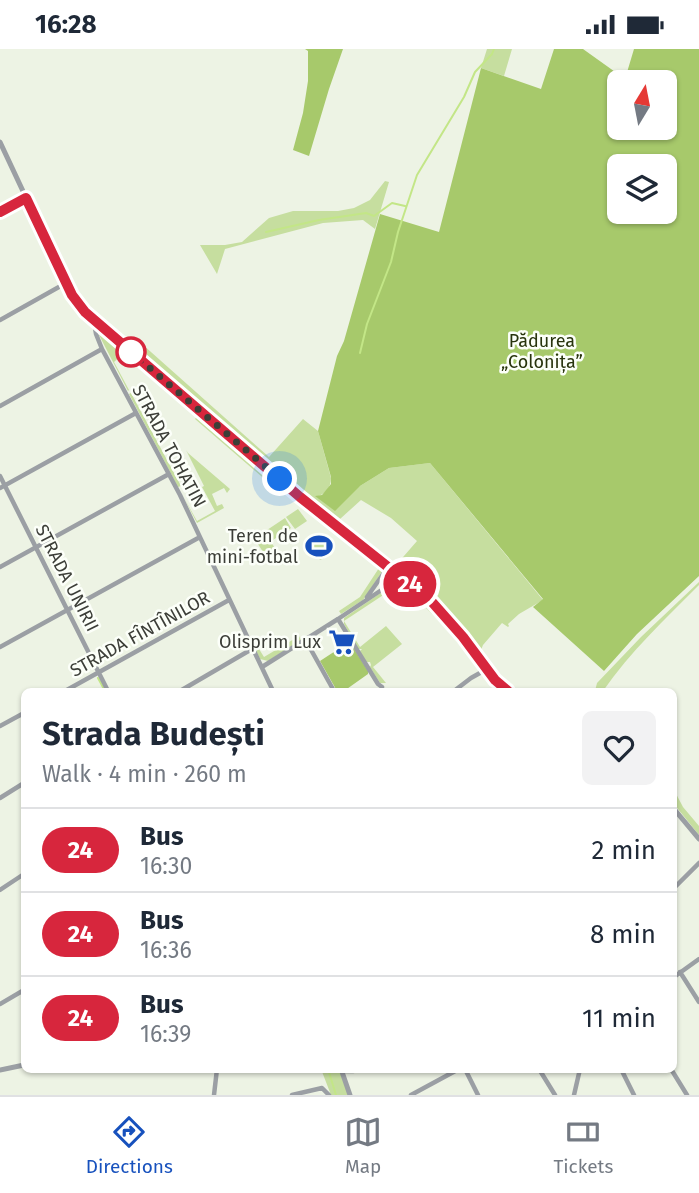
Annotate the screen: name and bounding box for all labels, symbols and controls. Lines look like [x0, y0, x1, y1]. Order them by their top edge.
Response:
text: 16:28 [35, 9, 97, 40]
north arrow [607, 70, 677, 140]
map controls [607, 70, 677, 224]
button: layers [607, 154, 677, 224]
park label: Pădurea „Colonița” [501, 330, 583, 374]
unlabelled marker [116, 337, 146, 367]
street label: STRADA TOHATIN [127, 381, 211, 511]
your location [262, 461, 297, 496]
street label: STRADA UNIRII [31, 521, 103, 635]
place label: Teren de mini-fotbal [207, 525, 298, 568]
sports icon: Teren de mini-fotbal [304, 531, 334, 561]
line badge: 24 [378, 561, 442, 607]
text: 24 [397, 570, 423, 598]
street label: STRADA FÎNTÎNILOR [66, 586, 214, 682]
supermarket icon: Olisprim Lux [327, 627, 357, 657]
place label: Olisprim Lux [219, 631, 321, 653]
button: heart [582, 711, 656, 785]
text: Strada Budești [42, 714, 265, 754]
text: Walk · 4 min · 260 m [42, 760, 247, 788]
text: Bus [140, 821, 183, 852]
text: 2 min [591, 835, 656, 866]
text: 24 [68, 836, 93, 864]
text: 16:30 [140, 852, 192, 880]
text: Bus [140, 905, 183, 936]
text: 8 min [590, 919, 656, 950]
text: 24 [68, 920, 93, 948]
text: 16:36 [140, 936, 192, 964]
text: Bus [140, 989, 183, 1020]
text: 11 min [582, 1003, 656, 1034]
text: 24 [68, 1004, 93, 1032]
text: 16:39 [140, 1020, 191, 1048]
tab: Directions [86, 1113, 173, 1178]
tab: Map [344, 1113, 382, 1178]
tab: Tickets [553, 1113, 613, 1178]

